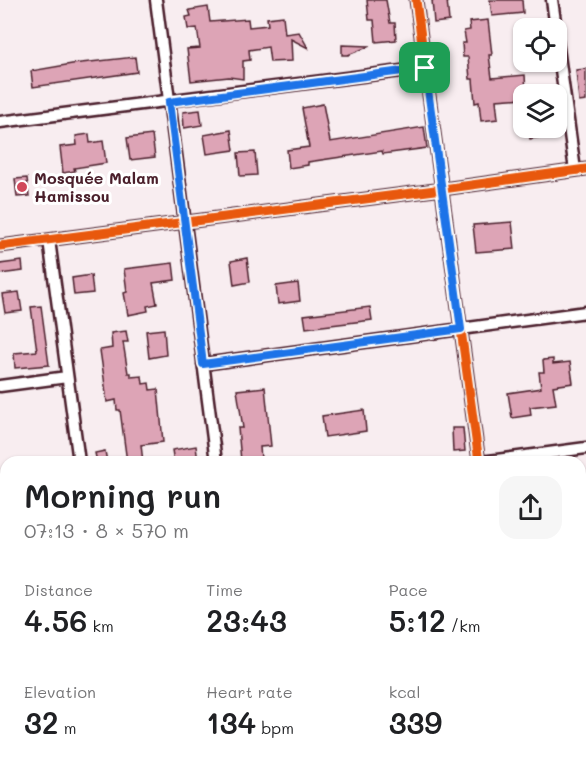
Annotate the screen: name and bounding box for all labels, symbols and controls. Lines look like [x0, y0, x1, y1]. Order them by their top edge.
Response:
map controls [513, 18, 567, 138]
button: locate [513, 18, 567, 72]
pin [399, 42, 450, 93]
icon: arrive [408, 51, 441, 84]
button: layers [513, 84, 567, 138]
place label: Mosquée Malam Hamissou [34, 167, 159, 206]
marker: Mosquée Malam Hamissou [15, 180, 29, 194]
text: Morning run [24, 473, 221, 516]
button: share [499, 476, 562, 539]
text: 07:13 · 8 × 570 m [24, 517, 189, 543]
text: Distance [24, 579, 93, 600]
text: Time [206, 579, 243, 600]
text: Pace [389, 579, 428, 600]
text: 4.56 [24, 600, 87, 640]
text: 23:43 [206, 600, 287, 640]
text: 5:12 [389, 600, 446, 640]
text: km [87, 615, 114, 636]
text: /km [446, 615, 480, 636]
text: Elevation [24, 681, 96, 702]
text: Heart rate [206, 681, 293, 702]
text: kcal [389, 681, 421, 702]
text: 32 [24, 702, 59, 742]
text: 134 [206, 702, 256, 742]
text: 339 [389, 702, 442, 742]
text: m [59, 717, 76, 738]
text: bpm [256, 717, 294, 738]

